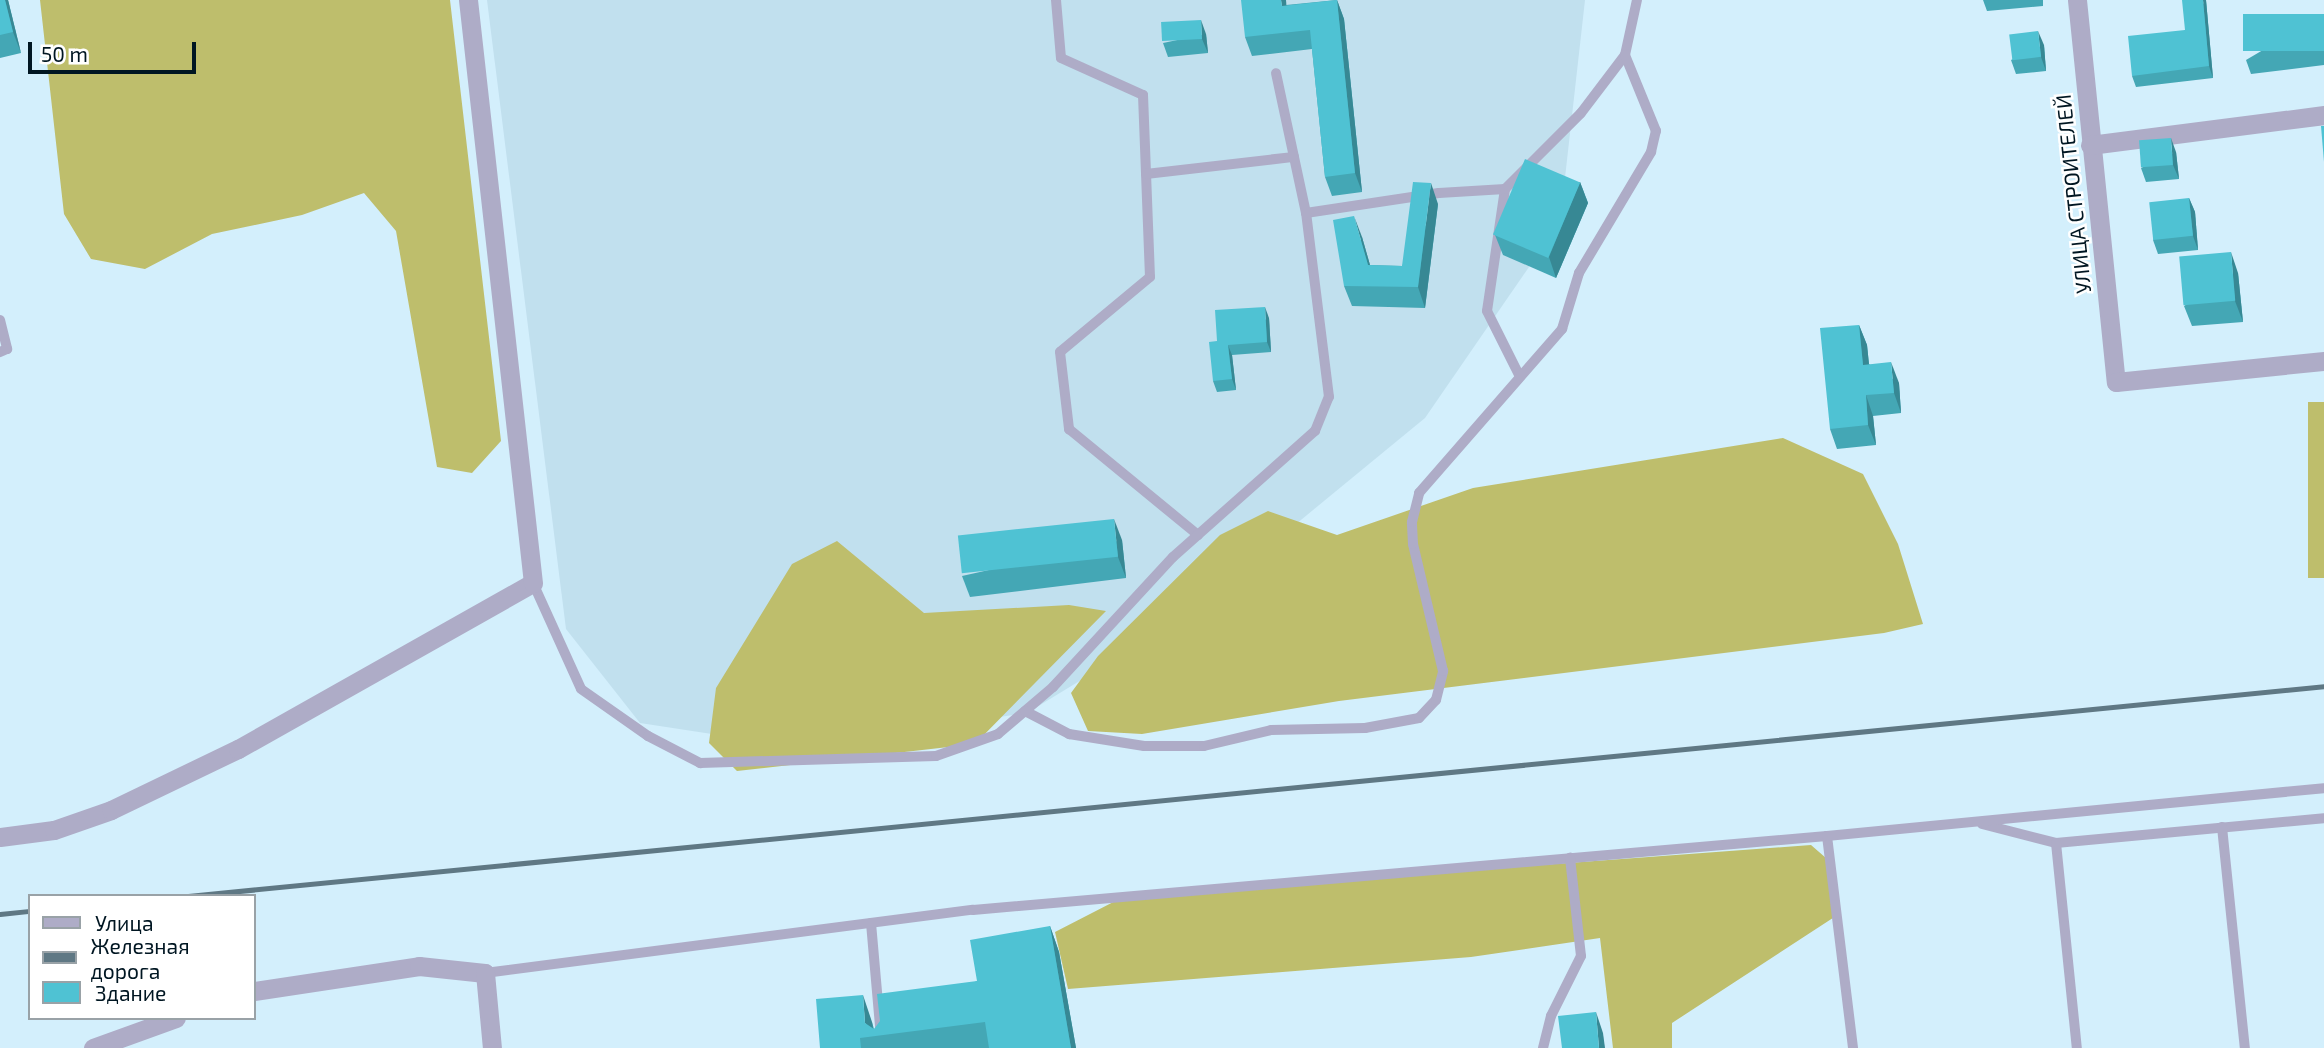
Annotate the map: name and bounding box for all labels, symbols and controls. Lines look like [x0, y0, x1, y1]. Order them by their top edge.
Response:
scale bar [32, 28, 200, 72]
text: 50 m [41, 41, 88, 66]
street label: УЛИЦА СТРОИТЕЛЕЙ [2050, 93, 2096, 295]
legend [28, 894, 256, 1020]
text: Улица [95, 910, 154, 935]
text: Железная дорога [91, 933, 190, 983]
text: Здание [95, 980, 166, 1005]

